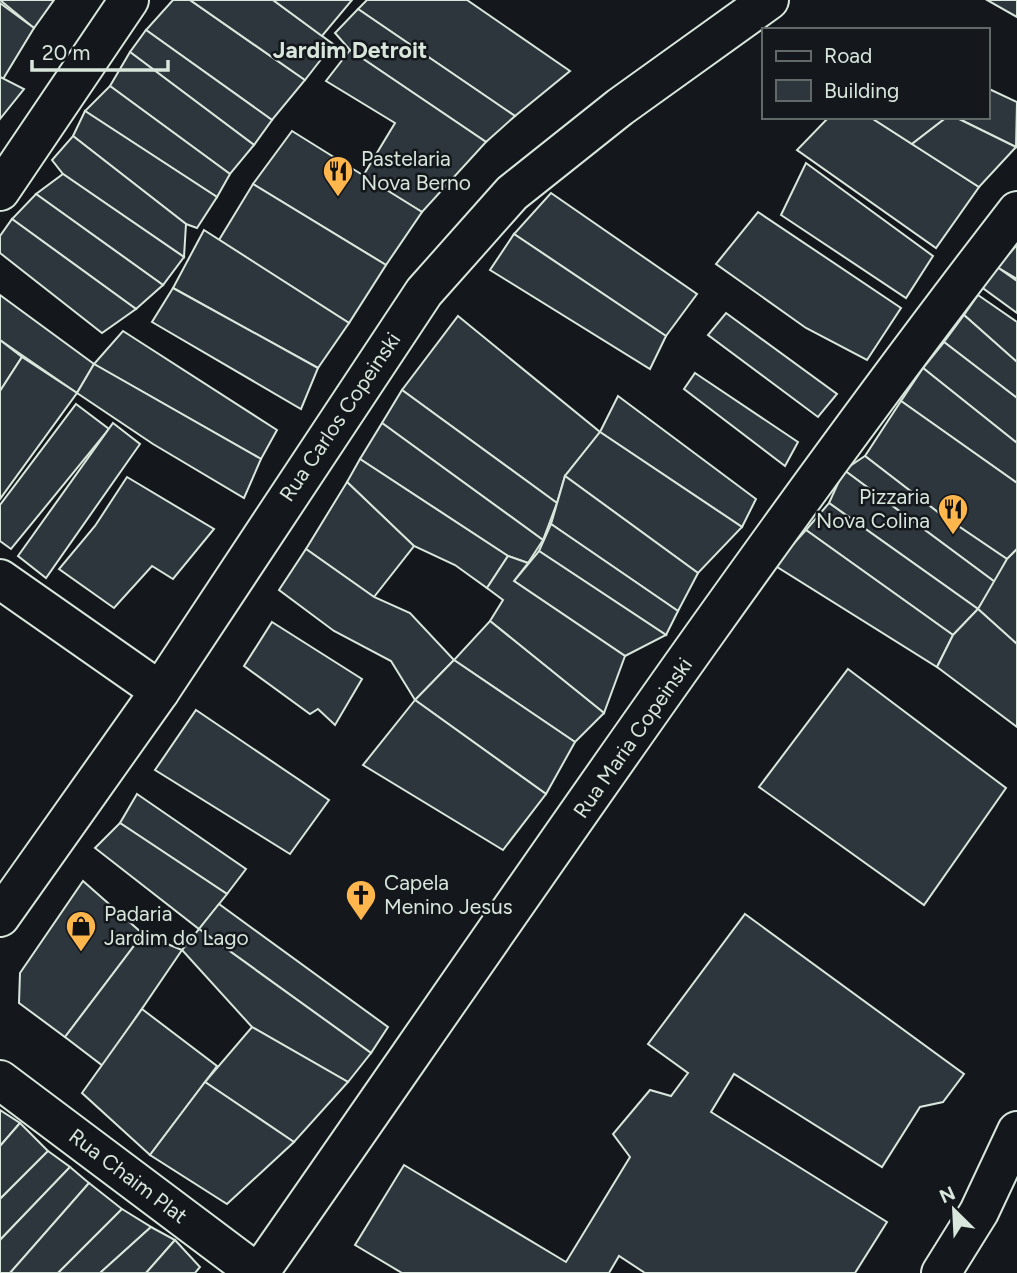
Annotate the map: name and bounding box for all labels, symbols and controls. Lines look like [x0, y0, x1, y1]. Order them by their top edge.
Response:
scale bar [32, 28, 168, 72]
legend [762, 28, 989, 119]
district label: Jardim Detroit [273, 36, 427, 64]
text: 20 m [42, 40, 90, 65]
text: Road [824, 43, 872, 68]
text: Building [824, 78, 899, 103]
place label: Pastelaria Nova Berno [361, 146, 471, 195]
restaurant icon: Pastelaria Nova Berno [321, 154, 355, 198]
street label: Rua Carlos Copeinski [274, 328, 405, 506]
place label: Pizzaria Nova Colina [816, 484, 930, 533]
restaurant icon: Pizzaria Nova Colina [936, 492, 970, 536]
street label: Rua Maria Copeinski [568, 653, 697, 823]
place label: Capela Menino Jesus [384, 870, 512, 919]
church icon: Capela Menino Jesus [344, 878, 378, 922]
place label: Padaria Jardim do Lago [104, 901, 249, 950]
shop icon: Padaria Jardim do Lago [64, 909, 98, 953]
street label: Rua Chaim Plat [64, 1123, 192, 1228]
north arrow [919, 1175, 989, 1245]
text: N [936, 1181, 959, 1208]

